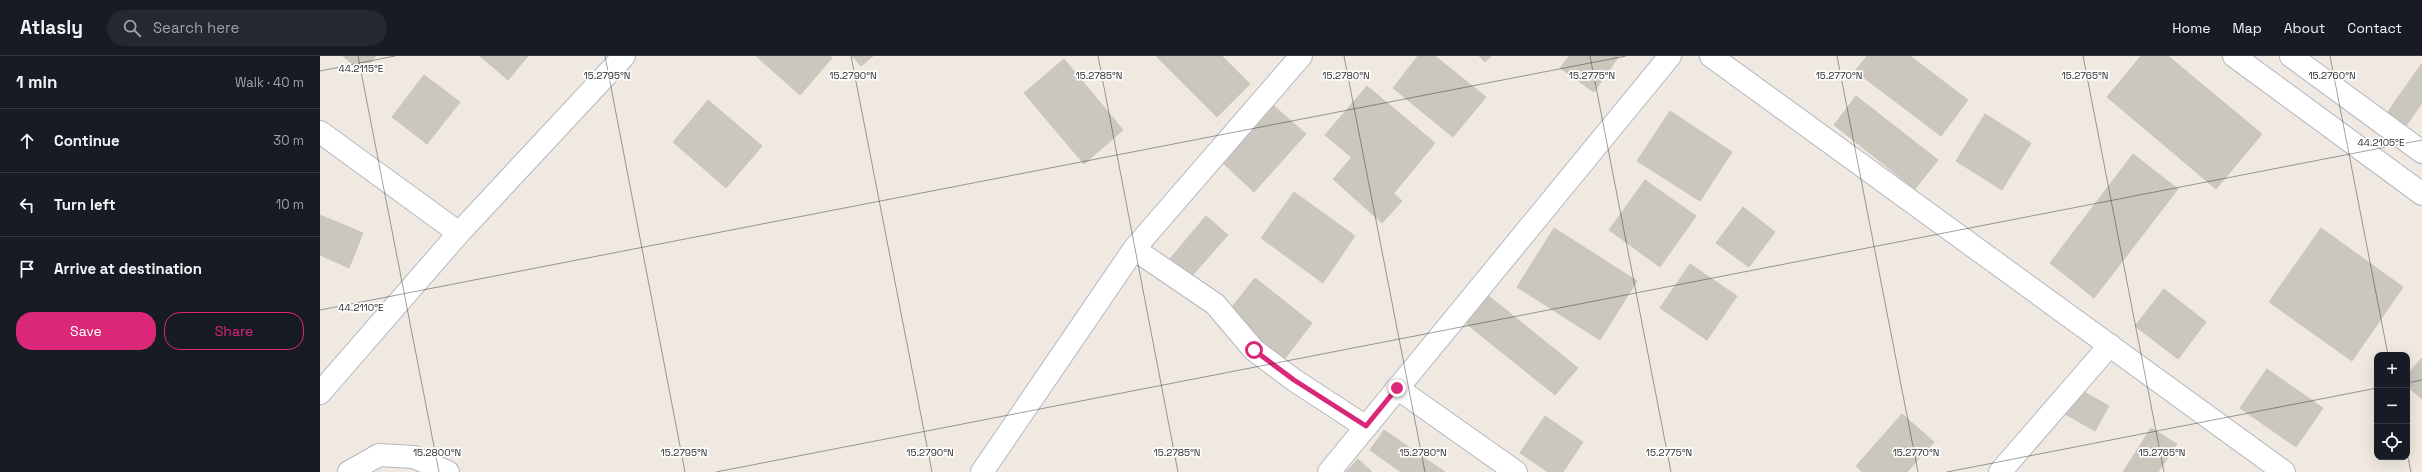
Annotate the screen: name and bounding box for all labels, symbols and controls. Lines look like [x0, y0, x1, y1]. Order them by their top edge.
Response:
search box [107, 10, 387, 46]
text: Atlasly [20, 15, 83, 40]
icon: search [121, 17, 143, 39]
text: Search here [153, 18, 239, 37]
text: Home [2172, 19, 2210, 37]
text: Map [2232, 19, 2262, 37]
text: About [2284, 19, 2325, 37]
text: Contact [2347, 19, 2402, 37]
text: 44.2115°E [339, 62, 384, 75]
text: 15.2795°N [584, 69, 630, 82]
text: 15.2790°N [829, 69, 877, 82]
text: 15.2785°N [1076, 69, 1122, 82]
text: 15.2780°N [1322, 69, 1370, 82]
text: 15.2775°N [1569, 69, 1615, 82]
text: 15.2770°N [1816, 69, 1862, 82]
text: 15.2765°N [2062, 69, 2108, 82]
text: 15.2760°N [2308, 69, 2356, 82]
text: 1 min [16, 71, 58, 93]
text: Walk · 40 m [235, 74, 304, 91]
icon: ahead [16, 130, 38, 152]
text: Continue [54, 131, 120, 150]
text: 30 m [273, 132, 304, 149]
text: 44.2105°E [2357, 136, 2405, 149]
icon: left [16, 194, 38, 216]
text: Turn left [54, 195, 116, 214]
text: 10 m [276, 196, 304, 213]
icon: arrive [16, 258, 38, 280]
text: Arrive at destination [54, 259, 202, 278]
text: 44.2110°E [338, 301, 384, 314]
button: Save [16, 312, 156, 350]
button: Share [164, 312, 304, 350]
route start [1245, 341, 1263, 359]
map controls [2374, 352, 2410, 460]
button: + [2374, 352, 2410, 388]
route end [1388, 379, 1406, 397]
button: − [2374, 388, 2410, 424]
button: locate [2374, 424, 2410, 460]
text: 15.2800°N [413, 446, 461, 459]
text: 15.2795°N [661, 446, 707, 459]
text: 15.2790°N [906, 446, 954, 459]
text: 15.2785°N [1154, 446, 1200, 459]
text: 15.2780°N [1399, 446, 1447, 459]
text: 15.2775°N [1646, 446, 1692, 459]
text: 15.2770°N [1893, 446, 1939, 459]
text: 15.2765°N [2139, 446, 2185, 459]

